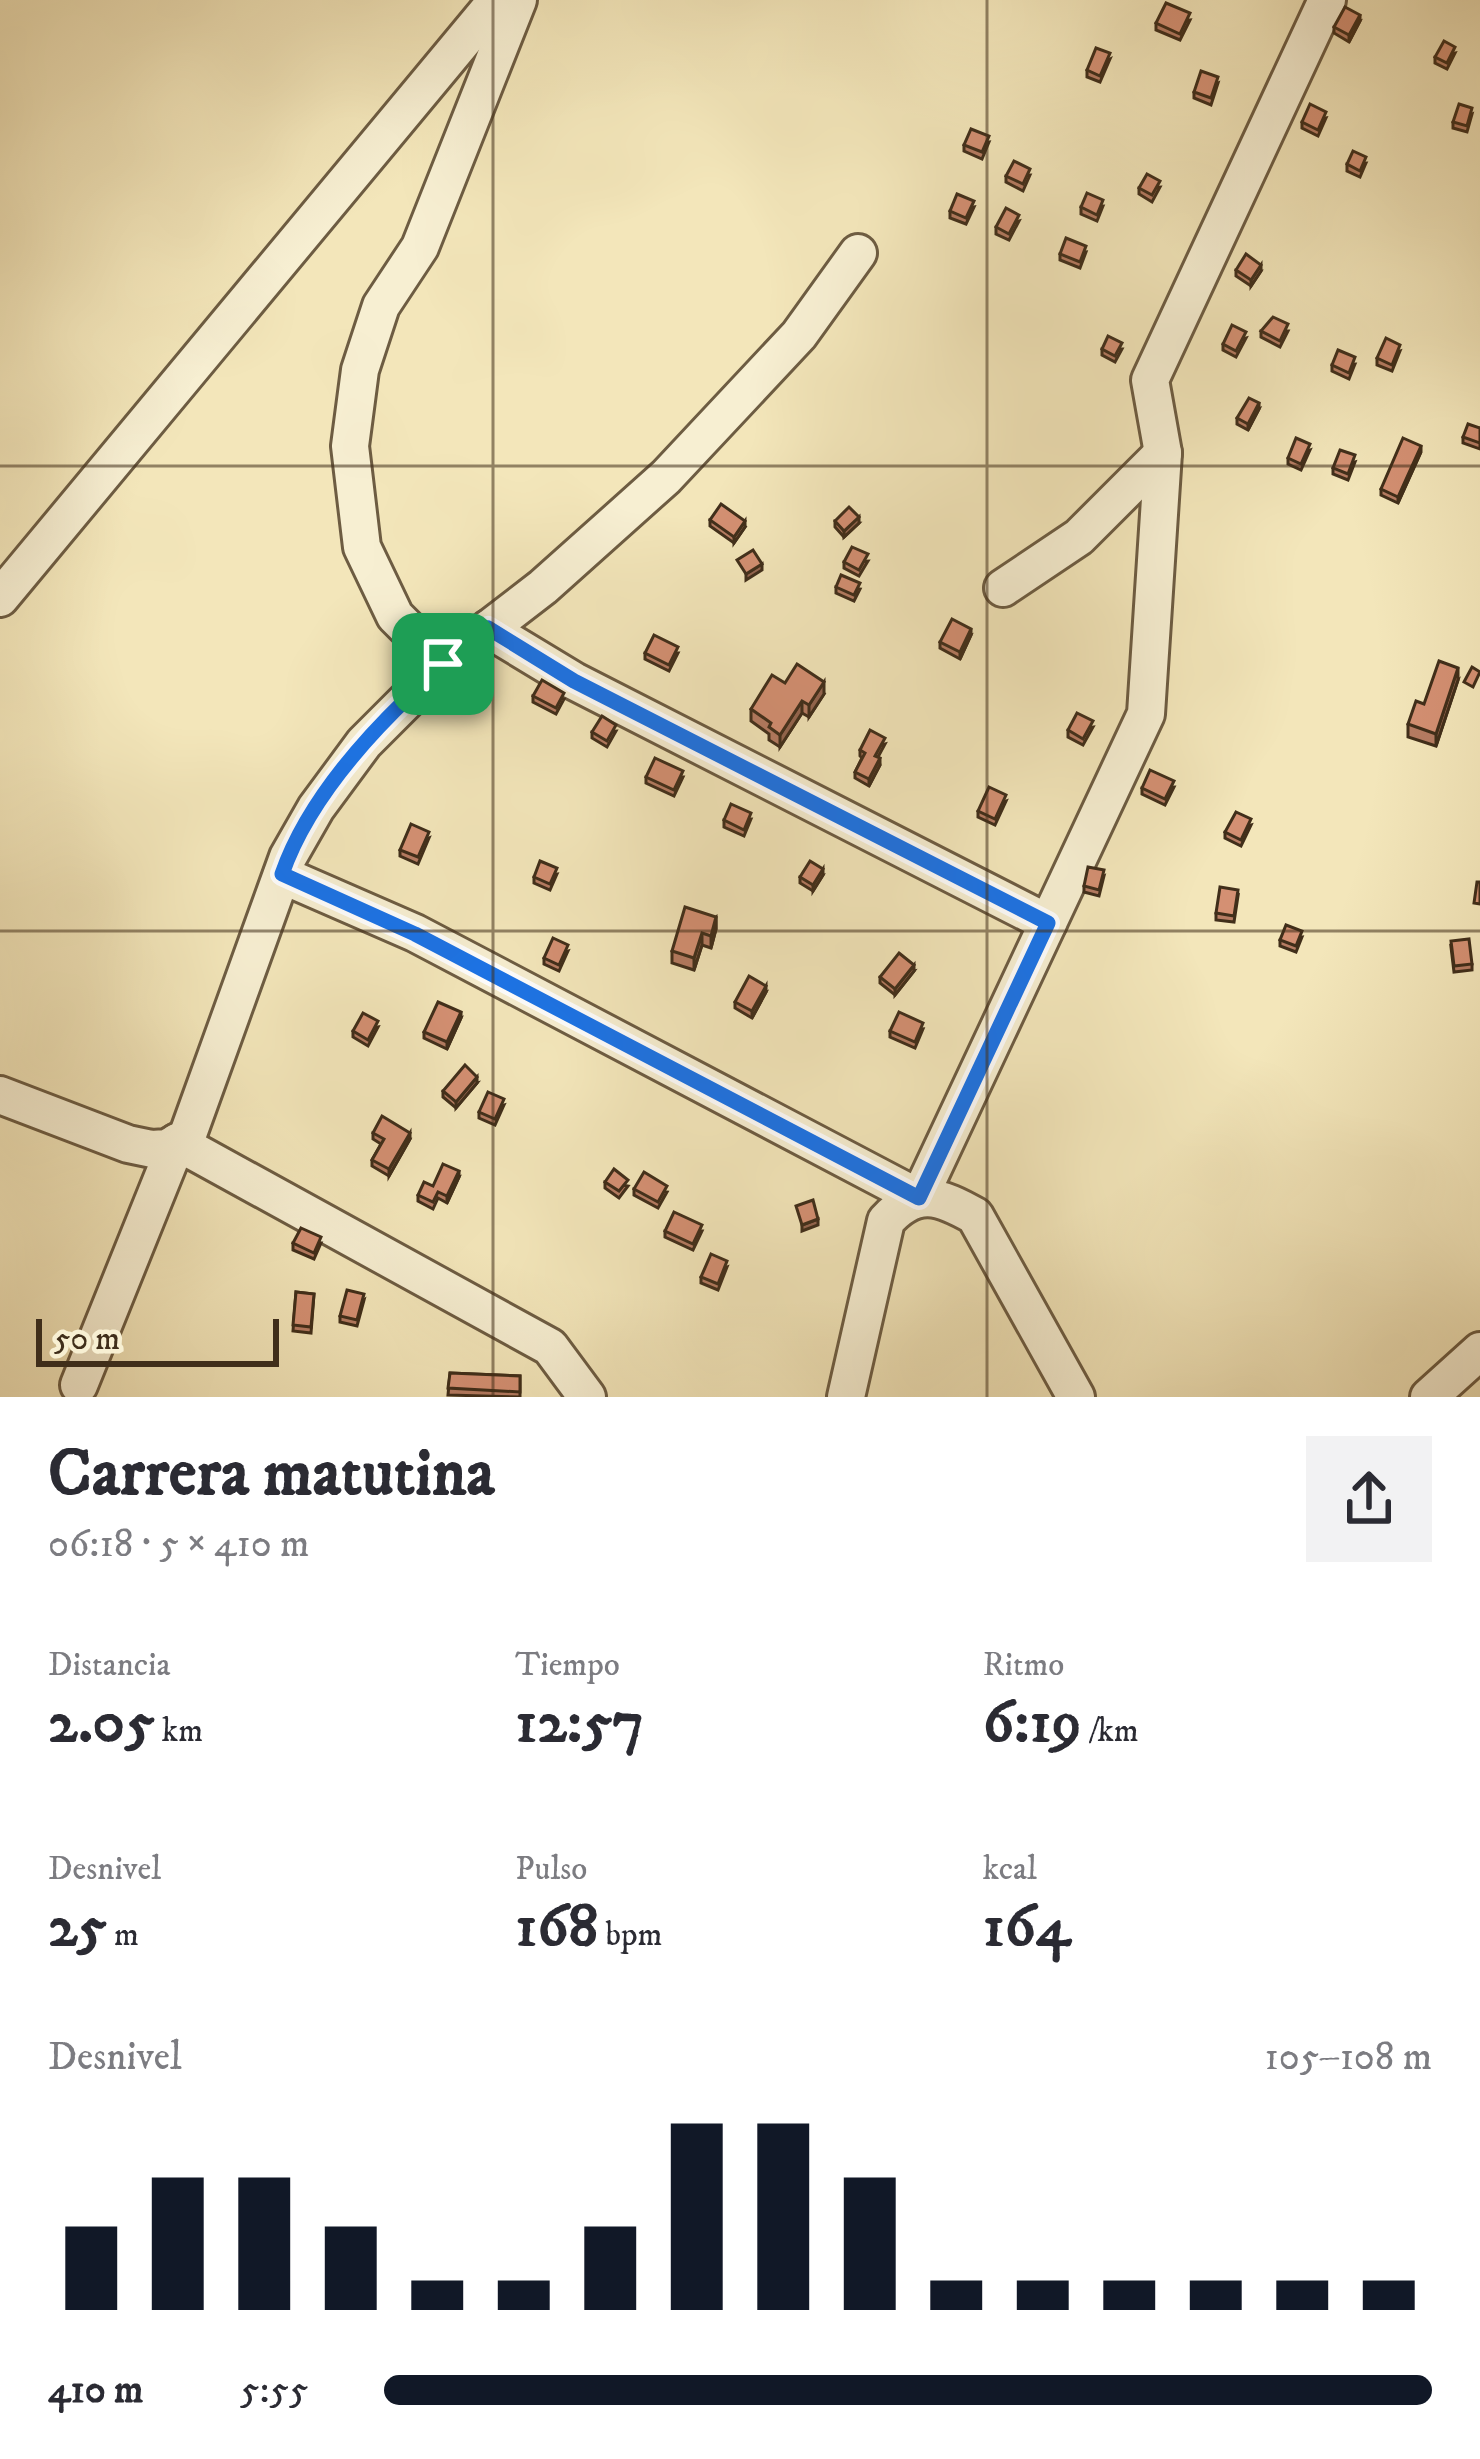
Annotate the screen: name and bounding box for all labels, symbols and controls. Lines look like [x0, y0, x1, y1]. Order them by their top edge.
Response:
pin [392, 613, 494, 715]
icon: arrive [410, 631, 476, 697]
scale bar [36, 1313, 279, 1366]
text: 50 m [54, 1319, 120, 1360]
text: Carrera matutina [48, 1434, 494, 1516]
button: share [1306, 1436, 1432, 1562]
text: 06:18 · 5 × 410 m [48, 1520, 309, 1569]
text: Distancia [48, 1645, 171, 1686]
text: Tiempo [515, 1645, 620, 1686]
text: Ritmo [983, 1645, 1064, 1686]
text: 2.05 [48, 1686, 155, 1761]
text: 12:57 [515, 1686, 644, 1761]
text: 6:19 [983, 1686, 1081, 1761]
text: km [155, 1711, 203, 1752]
text: /km [1081, 1711, 1139, 1752]
text: Desnivel [48, 1849, 161, 1890]
text: Pulso [515, 1849, 587, 1890]
text: kcal [983, 1849, 1037, 1890]
text: 25 [48, 1890, 107, 1965]
text: 168 [515, 1890, 598, 1965]
text: 164 [983, 1890, 1070, 1965]
text: m [107, 1915, 139, 1956]
text: bpm [598, 1915, 662, 1956]
text: Desnivel [48, 2033, 182, 2082]
text: 105–108 m [1265, 2033, 1432, 2082]
text: 410 m [48, 2366, 143, 2415]
text: 5:55 [240, 2366, 308, 2415]

